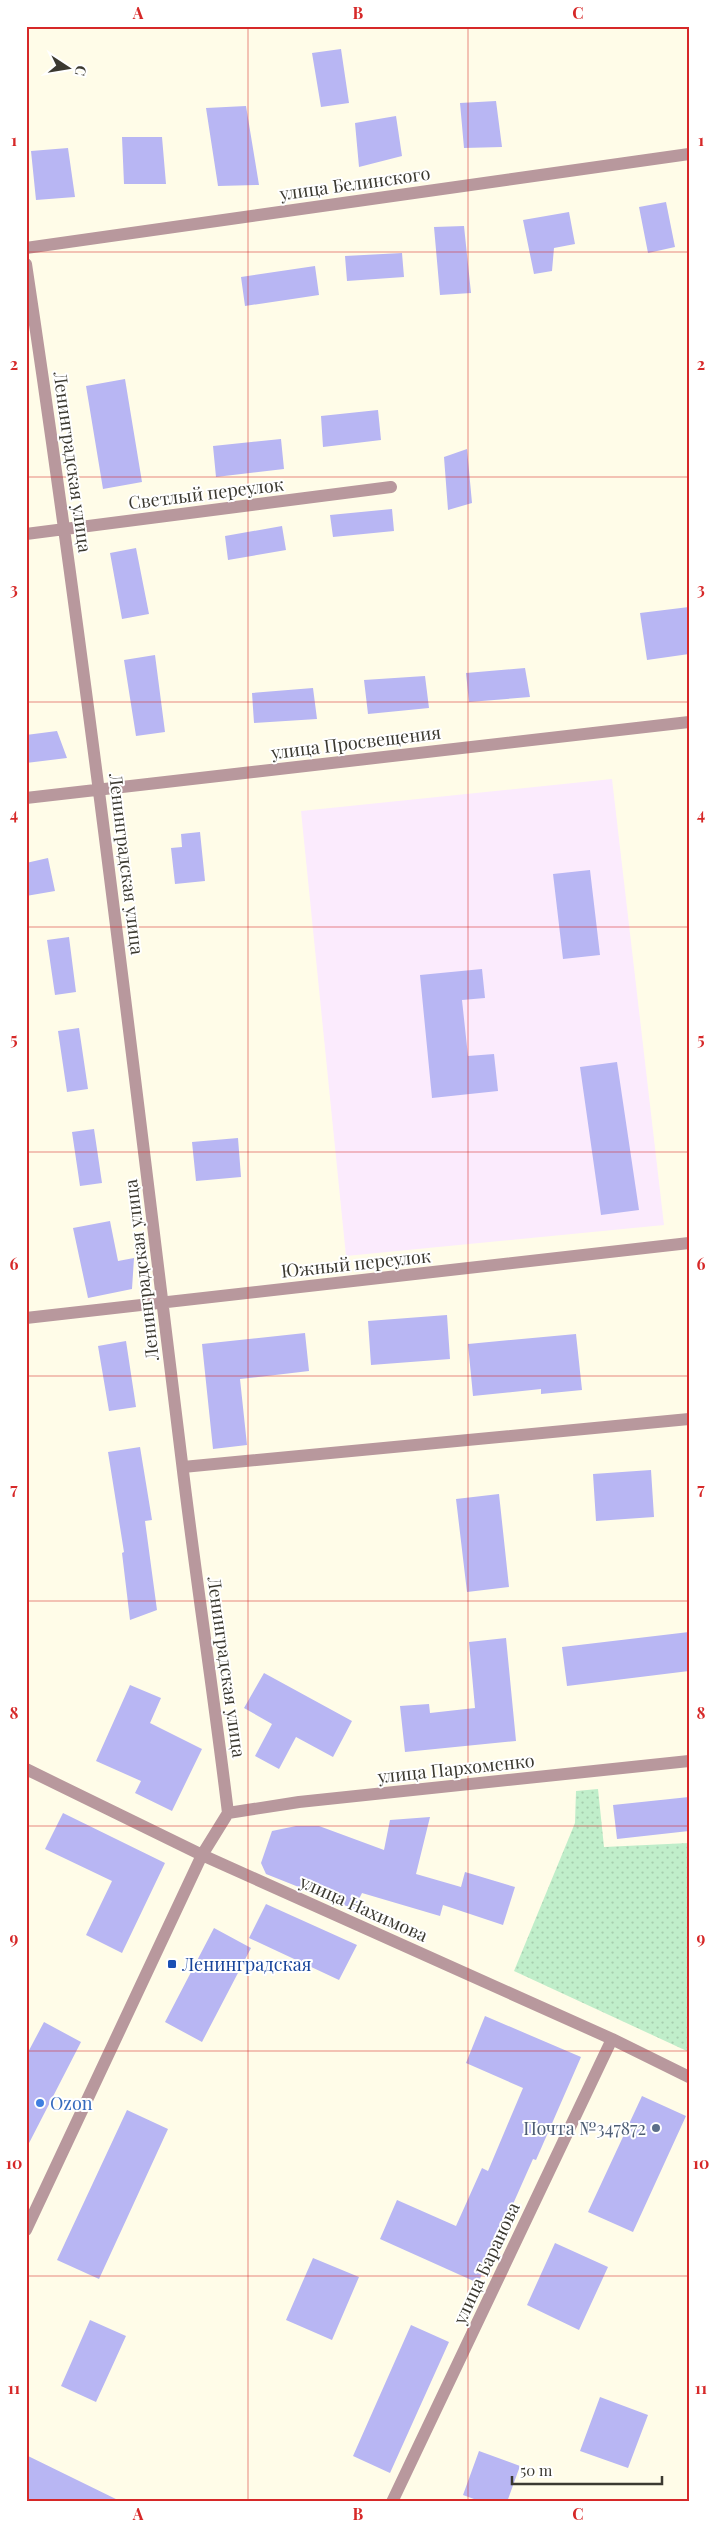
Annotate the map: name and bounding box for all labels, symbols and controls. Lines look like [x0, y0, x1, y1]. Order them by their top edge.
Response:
text: A [132, 2, 144, 23]
text: B [353, 2, 364, 23]
text: C [572, 2, 584, 23]
north arrow [42, 42, 92, 92]
text: С [71, 64, 92, 78]
text: 1 [11, 129, 17, 150]
text: 1 [698, 129, 704, 150]
street label: улица Белинского [277, 161, 432, 206]
text: 2 [10, 353, 18, 374]
text: 2 [697, 353, 705, 374]
street label: Ленинградская улица [48, 369, 98, 554]
street label: Светлый переулок [127, 472, 285, 514]
text: 3 [10, 578, 18, 599]
text: 3 [697, 578, 705, 599]
street label: улица Просвещения [269, 720, 443, 764]
street label: Ленинградская улица [104, 771, 150, 956]
text: 4 [10, 803, 18, 824]
text: 4 [697, 803, 705, 824]
text: 5 [10, 1028, 18, 1049]
text: 5 [697, 1028, 705, 1049]
street label: Ленинградская улица [118, 1178, 164, 1363]
street label: Южный переулок [280, 1243, 432, 1283]
text: 6 [10, 1253, 19, 1274]
text: 6 [697, 1253, 706, 1274]
text: 7 [10, 1478, 18, 1499]
text: 7 [697, 1478, 705, 1499]
street label: Ленинградская улица [202, 1574, 252, 1759]
text: 8 [10, 1702, 19, 1723]
text: 8 [697, 1702, 706, 1723]
street label: улица Пархоменко [375, 1748, 536, 1788]
street label: улица Нахимова [295, 1869, 432, 1947]
text: 9 [10, 1927, 19, 1948]
text: 9 [697, 1927, 706, 1948]
place label: Ленинградская [181, 1952, 312, 1976]
marker: Ленинградская [166, 1958, 178, 1970]
place label: Ozon [50, 2091, 93, 2115]
marker: Ozon [34, 2097, 46, 2109]
place label: Почта №347872 [523, 2116, 646, 2140]
marker: Почта №347872 [650, 2122, 662, 2134]
text: 10 [6, 2152, 22, 2173]
text: 10 [693, 2152, 709, 2173]
street label: улица Баранова [447, 2198, 525, 2329]
text: 11 [8, 2377, 20, 2398]
text: 11 [695, 2377, 707, 2398]
scale bar [512, 2453, 662, 2485]
text: 50 m [520, 2460, 553, 2480]
text: A [132, 2503, 144, 2524]
text: B [353, 2503, 364, 2524]
text: C [572, 2503, 584, 2524]

